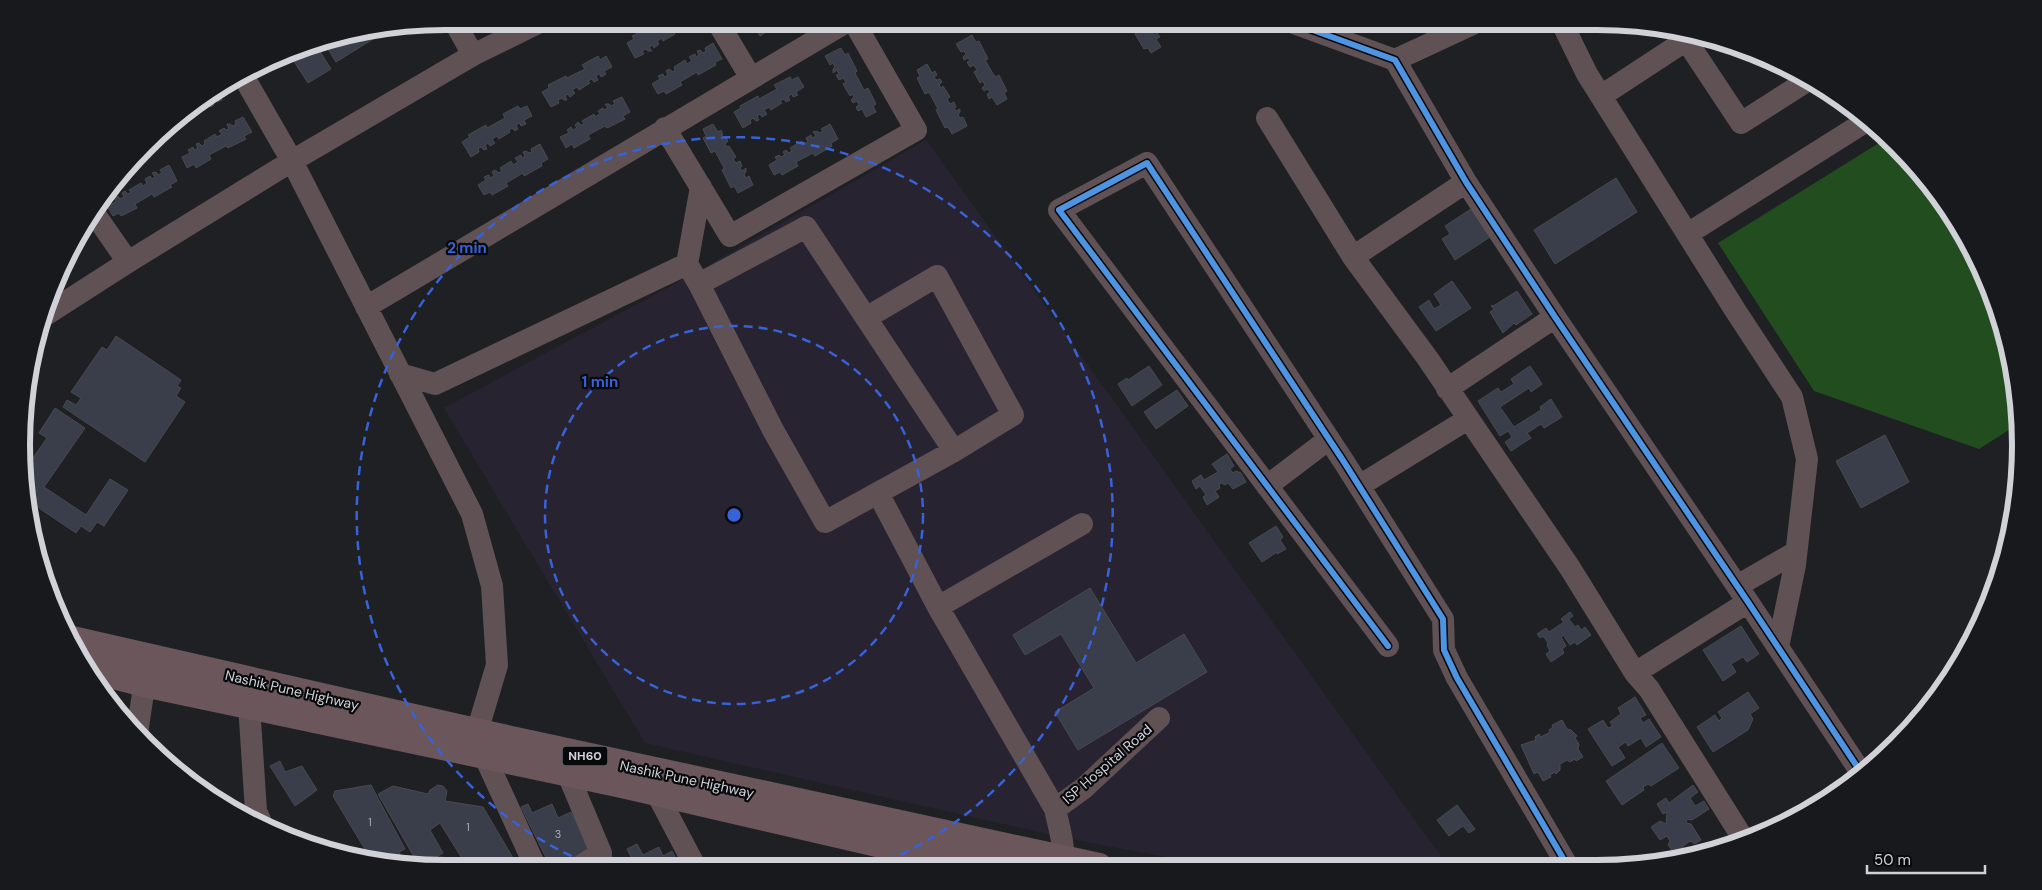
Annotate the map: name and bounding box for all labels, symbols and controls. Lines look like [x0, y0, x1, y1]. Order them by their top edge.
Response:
text: 2 min [447, 238, 487, 258]
text: 1 min [582, 372, 618, 392]
centre of rings [725, 506, 743, 524]
street label: Nashik Pune Highway [223, 666, 361, 714]
street label: ISP Hospital Road [1059, 720, 1155, 808]
road number: NH60 [562, 746, 608, 766]
street label: Nashik Pune Highway [618, 756, 756, 802]
house number: 1 [368, 815, 372, 829]
house number: 1 [466, 820, 470, 834]
house number: 3 [555, 827, 561, 841]
scale bar [1867, 842, 1984, 874]
text: 50 m [1874, 850, 1911, 870]

